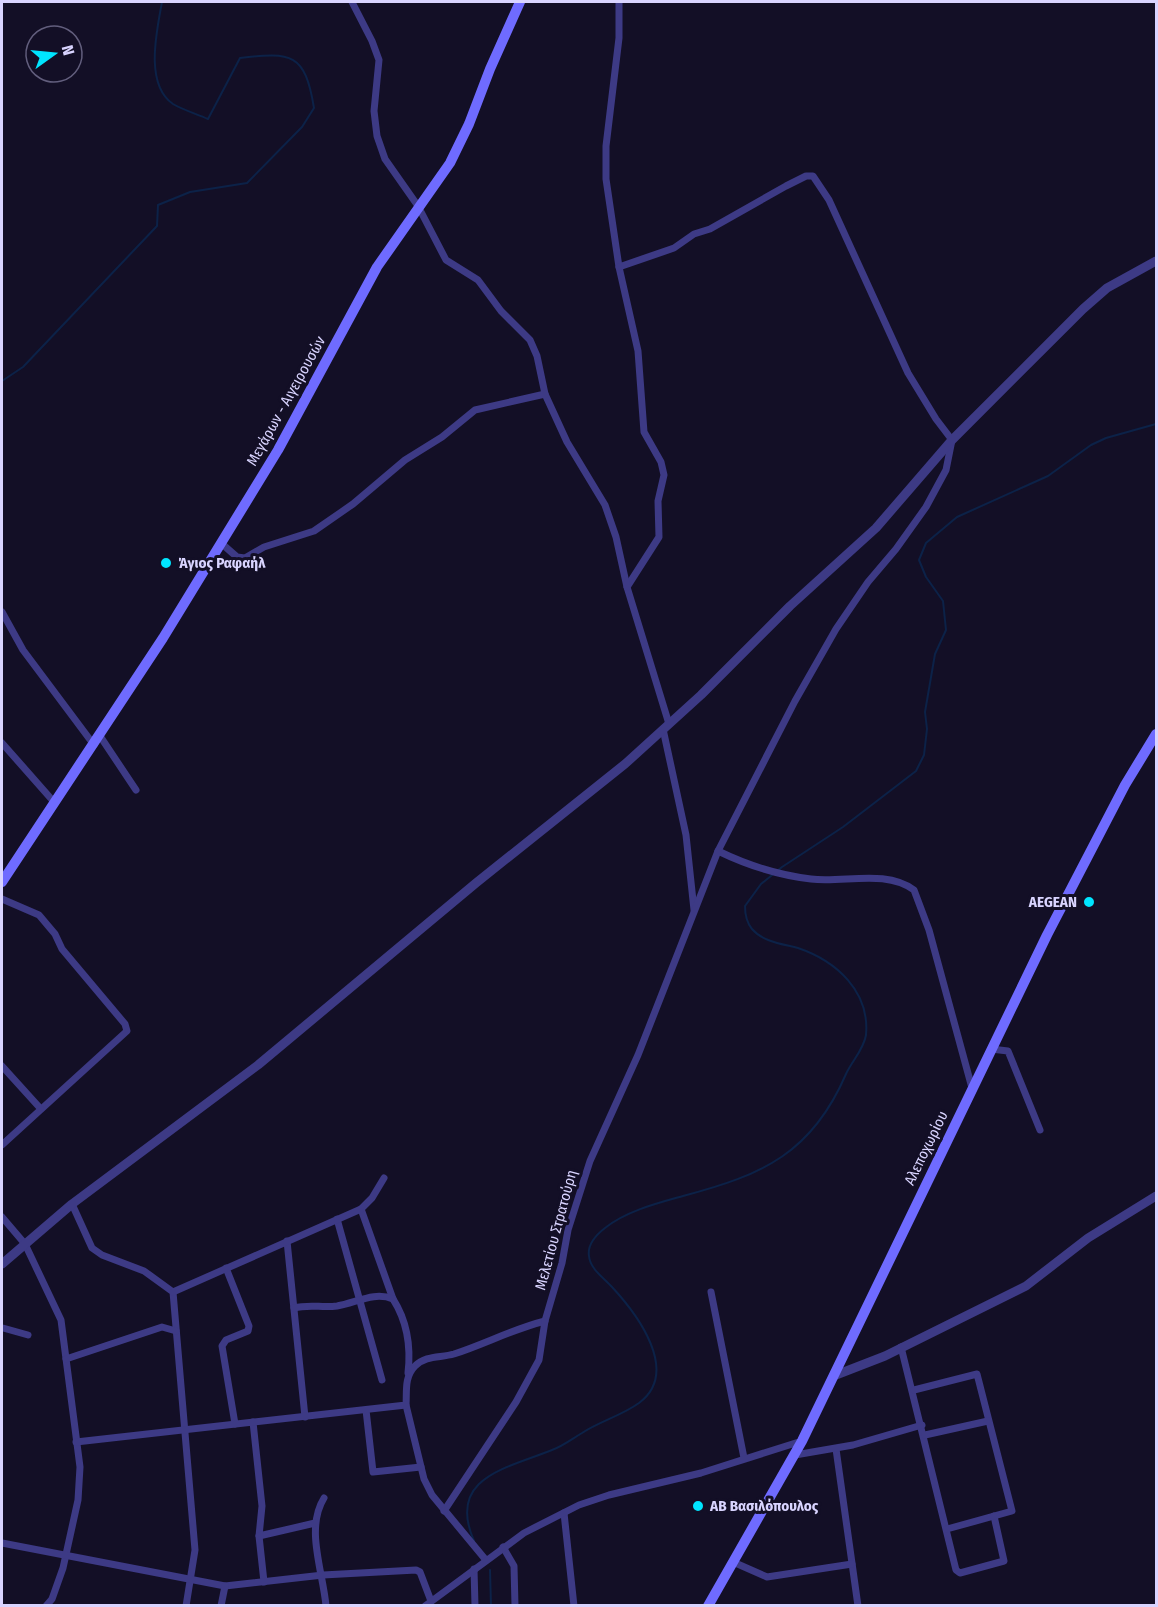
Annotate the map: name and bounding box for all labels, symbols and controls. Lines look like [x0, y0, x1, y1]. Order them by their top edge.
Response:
north arrow [24, 24, 84, 84]
text: N [58, 43, 78, 57]
street label: Μεγάρων - Αιγειρουσών [243, 333, 329, 469]
place label: Άγιος Ραφαήλ [178, 554, 266, 572]
marker: Άγιος Ραφαήλ [159, 556, 173, 570]
place label: AEGEAN [1028, 893, 1077, 911]
marker: AEGEAN [1082, 895, 1096, 909]
street label: Αλεποχωρίου [900, 1108, 952, 1188]
street label: Μελετίου Στρατούρη [531, 1168, 581, 1292]
place label: ΑΒ Βασιλόπουλος [709, 1497, 819, 1515]
marker: ΑΒ Βασιλόπουλος [691, 1499, 705, 1513]

